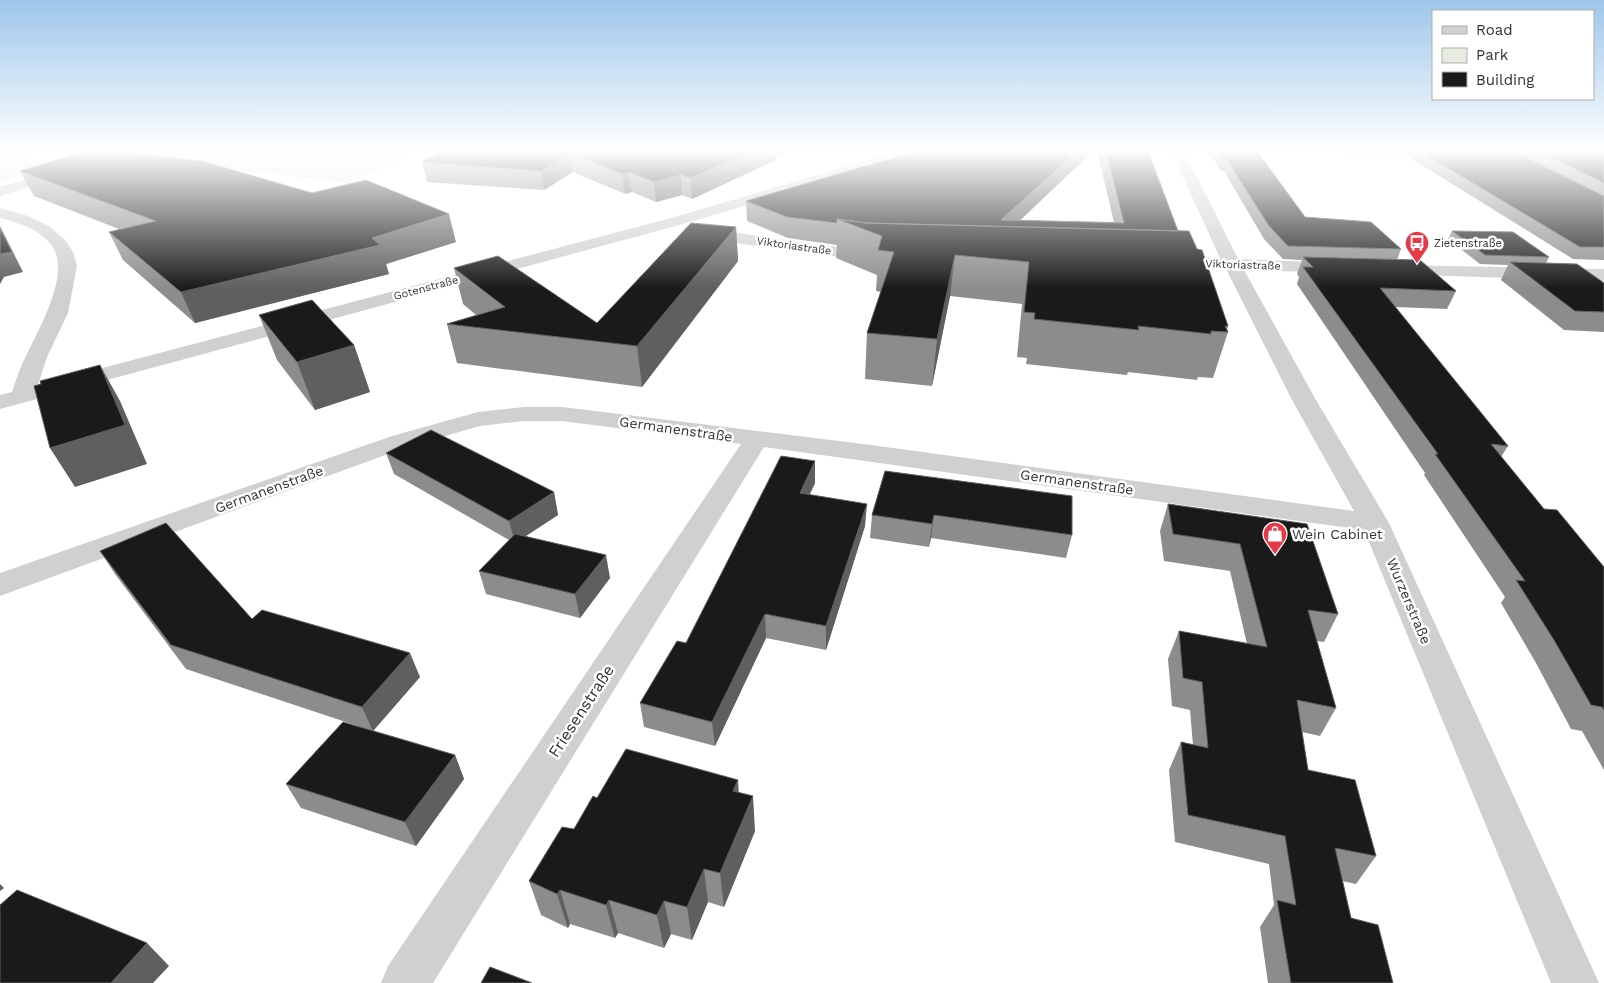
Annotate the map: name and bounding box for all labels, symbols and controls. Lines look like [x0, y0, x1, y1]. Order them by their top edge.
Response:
legend [1432, 10, 1594, 100]
text: Road [1476, 21, 1513, 39]
text: Park [1476, 46, 1509, 64]
text: Building [1476, 71, 1534, 89]
bus stop icon: Zietenstraße [1404, 230, 1430, 264]
street label: Viktoriastraße [756, 234, 832, 258]
place label: Zietenstraße [1434, 237, 1502, 250]
street label: Viktoriastraße [1205, 257, 1281, 273]
street label: Gotenstraße [392, 273, 460, 303]
street label: Germanenstraße [618, 413, 734, 445]
street label: Germanenstraße [213, 462, 325, 516]
street label: Germanenstraße [1019, 466, 1135, 498]
shop icon: Wein Cabinet [1262, 521, 1288, 555]
place label: Wein Cabinet [1292, 526, 1383, 542]
street label: Wurzerstraße [1384, 556, 1434, 646]
street label: Friesenstraße [544, 661, 618, 761]

